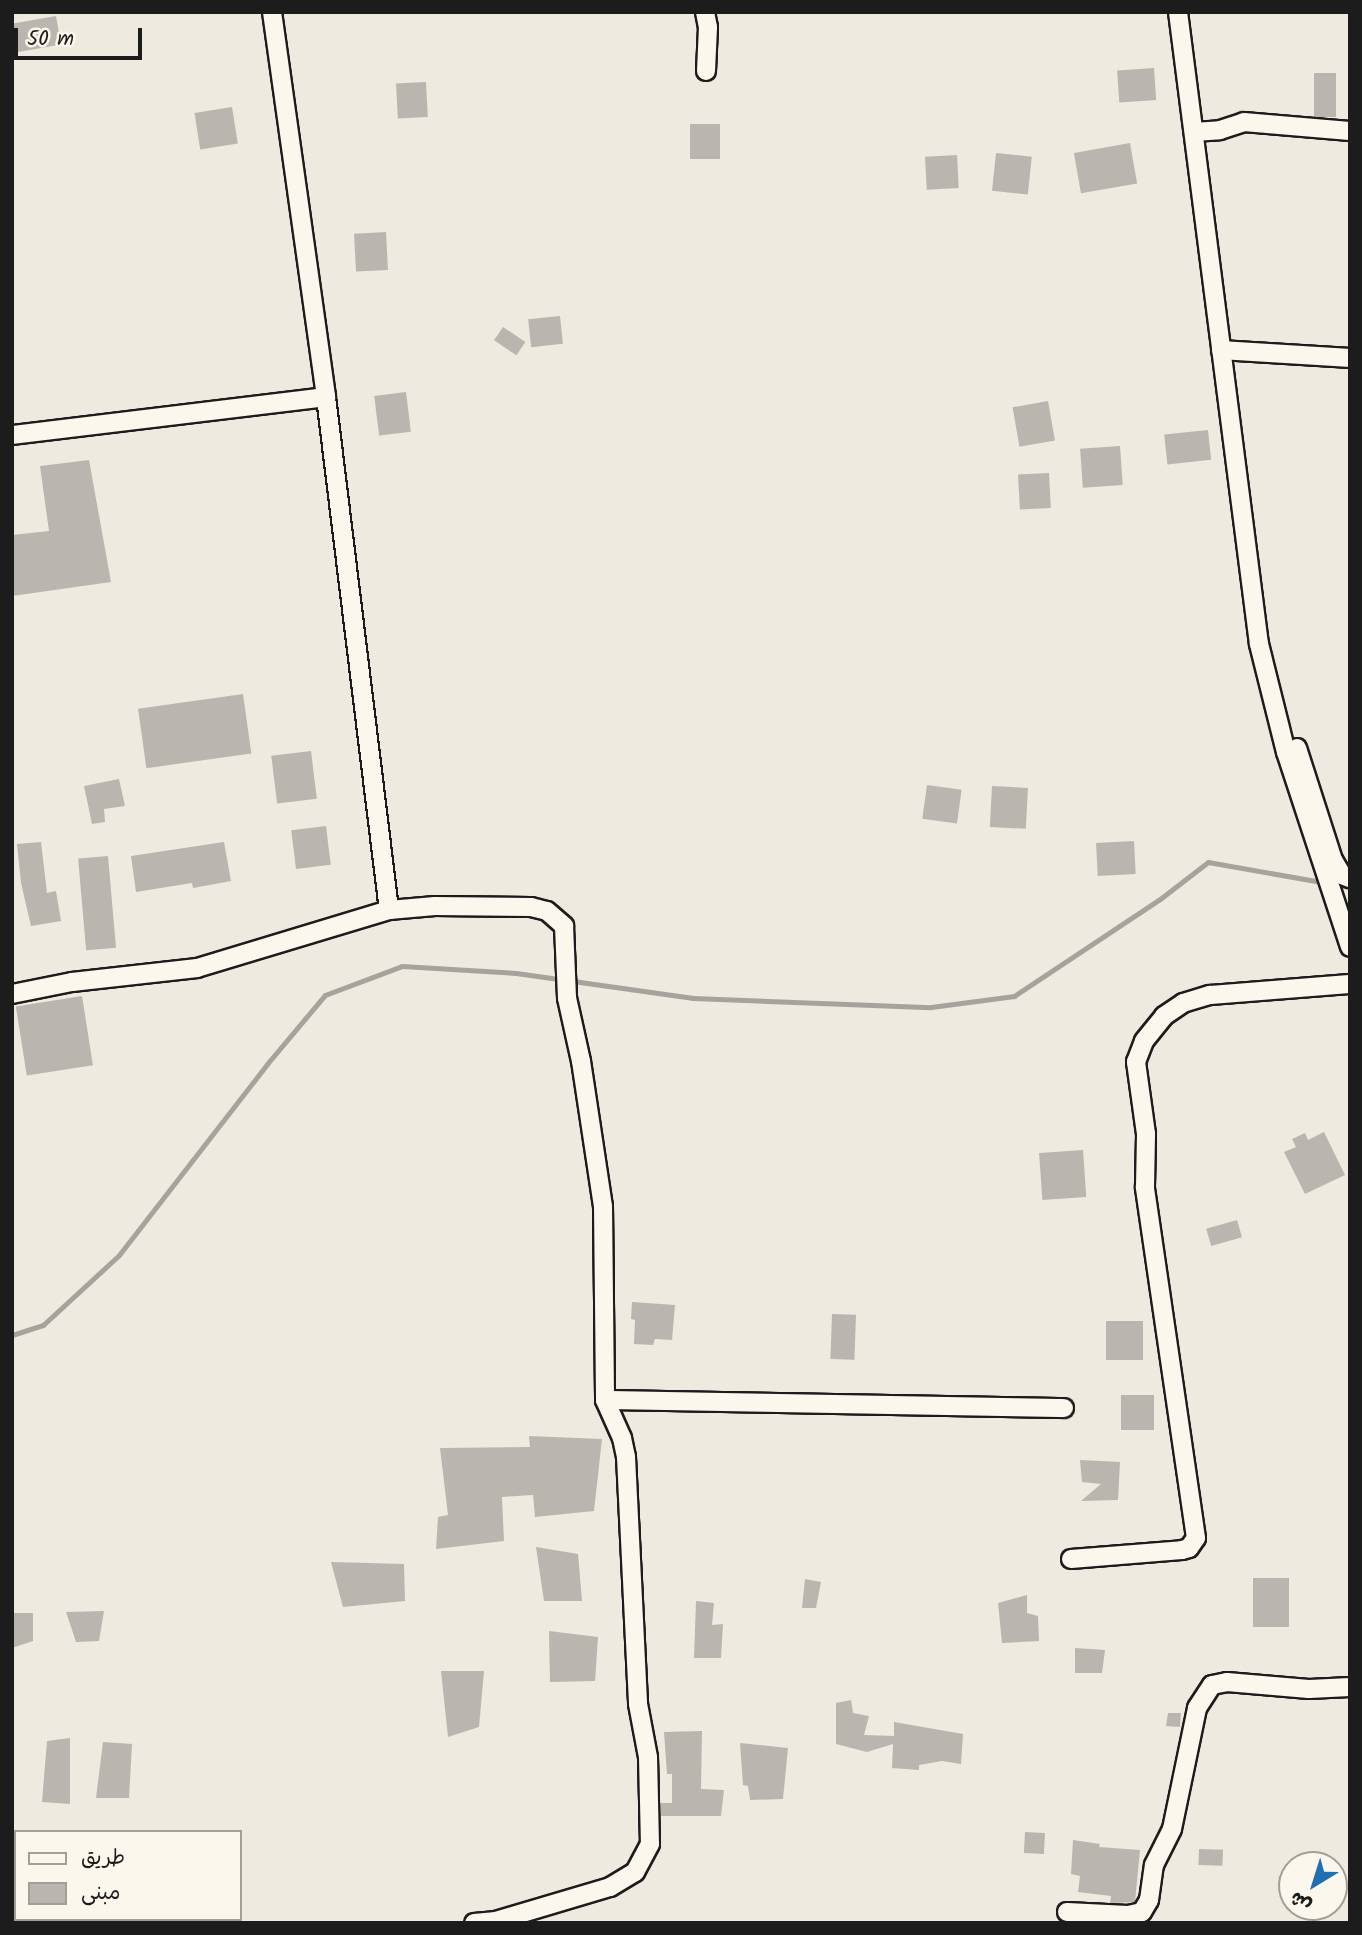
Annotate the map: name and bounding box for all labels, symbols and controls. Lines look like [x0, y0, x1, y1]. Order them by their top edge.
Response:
scale bar [18, 14, 145, 58]
text: 50 m [27, 23, 74, 56]
legend [14, 1830, 242, 1921]
text: طريق [81, 1842, 125, 1875]
north arrow [1278, 1851, 1348, 1921]
text: مبنى [81, 1877, 120, 1910]
text: ش [1284, 1883, 1319, 1919]

